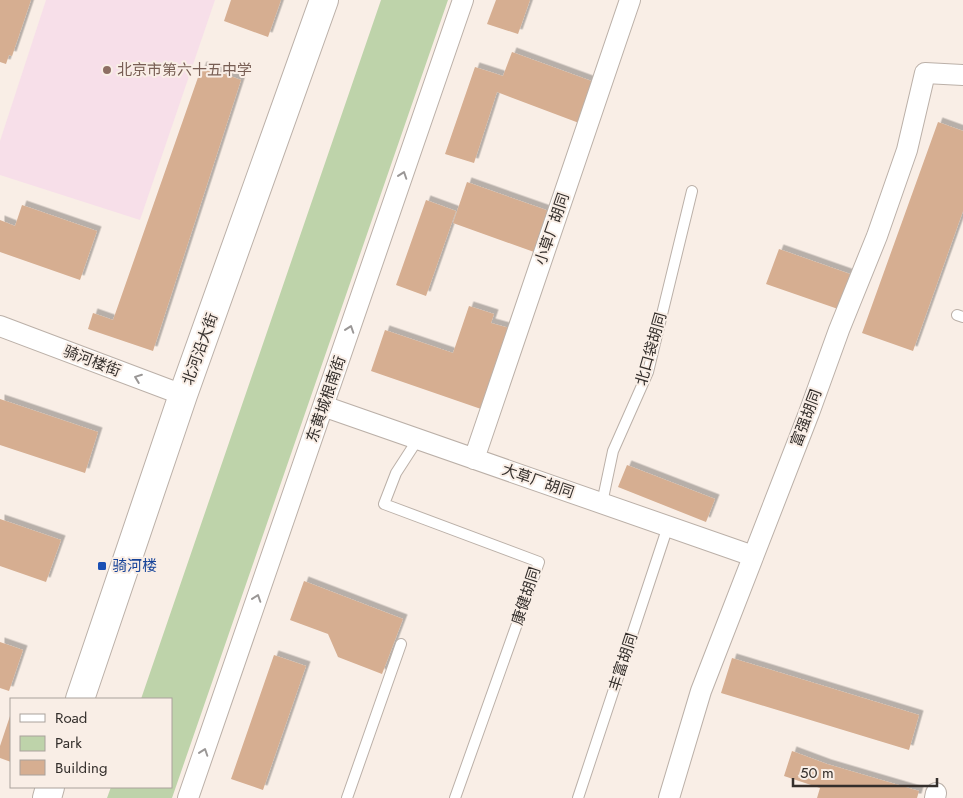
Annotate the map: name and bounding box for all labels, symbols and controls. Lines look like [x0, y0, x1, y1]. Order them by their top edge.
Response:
place label: 北京市第六十五中学 [117, 59, 252, 81]
marker: 北京市第六十五中学 [101, 64, 113, 76]
one-way arrow [397, 172, 407, 180]
street label: 小草厂胡同 [529, 190, 575, 268]
street label: 北河沿大街 [177, 310, 223, 388]
street label: 北口袋胡同 [630, 310, 672, 388]
one-way arrow [344, 325, 354, 334]
street label: 骑河楼街 [60, 340, 124, 382]
street label: 东黄城根南街 [301, 353, 351, 445]
one-way arrow [134, 374, 142, 384]
street label: 富强胡同 [785, 386, 827, 450]
street label: 大草厂胡同 [499, 458, 577, 504]
place label: 骑河楼 [112, 555, 157, 577]
marker: 骑河楼 [96, 560, 108, 572]
street label: 康健胡同 [506, 564, 546, 628]
one-way arrow [251, 595, 261, 603]
street label: 丰富胡同 [603, 630, 643, 694]
legend [10, 698, 172, 788]
text: Road [55, 707, 87, 729]
text: Park [55, 732, 82, 754]
one-way arrow [198, 748, 208, 757]
scale bar [793, 756, 937, 788]
text: Building [55, 757, 107, 779]
text: 50 m [800, 762, 834, 784]

